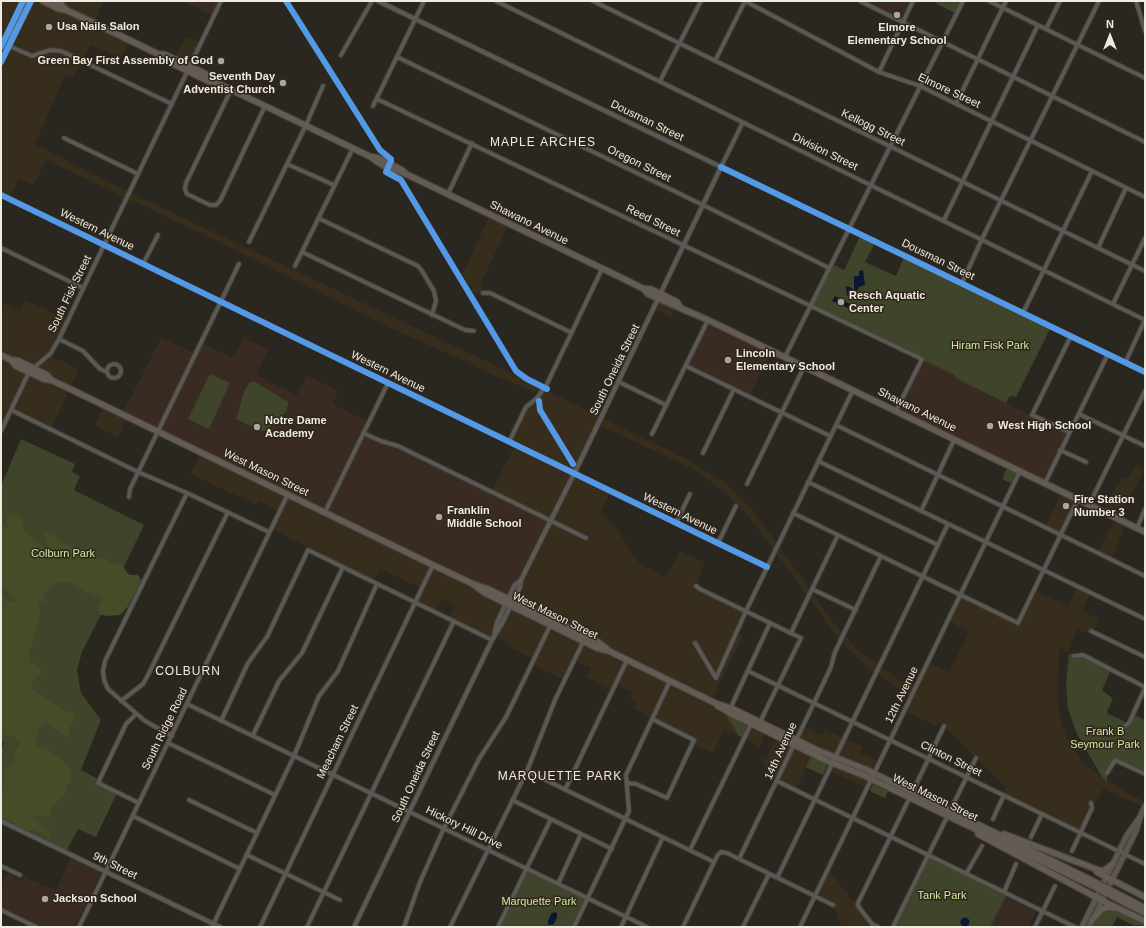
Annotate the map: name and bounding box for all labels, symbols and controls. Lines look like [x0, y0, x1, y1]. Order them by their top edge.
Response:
marker: Elmore Elementary School [892, 10, 902, 20]
north arrow [1090, 16, 1130, 56]
text: N [1106, 18, 1114, 30]
place label: Usa Nails Salon [57, 20, 140, 34]
place label: Elmore Elementary School [847, 21, 947, 47]
marker: Usa Nails Salon [44, 22, 54, 32]
place label: Green Bay First Assembly of God [38, 54, 213, 68]
marker: Green Bay First Assembly of God [216, 56, 226, 66]
place label: Seventh Day Adventist Church [183, 70, 275, 96]
street label: Elmore Street [916, 71, 982, 111]
marker: Seventh Day Adventist Church [278, 78, 288, 88]
street label: Dousman Street [608, 98, 686, 144]
street label: Kellogg Street [839, 107, 907, 149]
street label: Division Street [790, 131, 860, 173]
district label: MAPLE ARCHES [490, 136, 596, 150]
street label: Oregon Street [605, 143, 673, 185]
street label: Shawano Avenue [487, 198, 571, 248]
street label: Reed Street [624, 202, 682, 240]
street label: Western Avenue [58, 206, 136, 254]
street label: Dousman Street [899, 237, 977, 283]
street label: South Fisk Street [46, 253, 94, 335]
place label: Resch Aquatic Center [849, 289, 925, 315]
marker: Resch Aquatic Center [836, 297, 846, 307]
street label: South Oneida Street [587, 322, 643, 418]
park label: Hiram Fisk Park [951, 339, 1029, 353]
place label: Lincoln Elementary School [736, 347, 835, 373]
street label: Western Avenue [349, 348, 427, 396]
marker: Lincoln Elementary School [723, 355, 733, 365]
street label: Shawano Avenue [875, 385, 959, 435]
place label: Notre Dame Academy [265, 414, 327, 440]
place label: West High School [998, 419, 1091, 433]
marker: West High School [985, 421, 995, 431]
marker: Notre Dame Academy [252, 422, 262, 432]
street label: West Mason Street [221, 447, 311, 499]
street label: Western Avenue [641, 490, 719, 538]
place label: Fire Station Number 3 [1074, 493, 1135, 519]
marker: Fire Station Number 3 [1061, 501, 1071, 511]
place label: Franklin Middle School [447, 504, 522, 530]
marker: Franklin Middle School [434, 512, 444, 522]
park label: Colburn Park [31, 547, 95, 561]
street label: West Mason Street [510, 590, 600, 642]
street label: 12th Avenue [883, 664, 921, 726]
district label: COLBURN [155, 665, 221, 679]
street label: South Ridge Road [139, 686, 191, 772]
street label: Meacham Street [314, 703, 362, 781]
street label: 14th Avenue [762, 720, 800, 782]
park label: Frank B Seymour Park [1070, 725, 1140, 751]
street label: South Oneida Street [389, 729, 443, 825]
street label: Clinton Street [918, 738, 984, 780]
district label: MARQUETTE PARK [498, 770, 622, 784]
street label: West Mason Street [890, 772, 980, 824]
street label: Hickory Hill Drive [423, 804, 505, 852]
street label: 9th Street [91, 850, 139, 882]
park label: Tank Park [918, 889, 966, 903]
place label: Jackson School [53, 892, 137, 906]
marker: Jackson School [40, 894, 50, 904]
park label: Marquette Park [501, 895, 577, 909]

